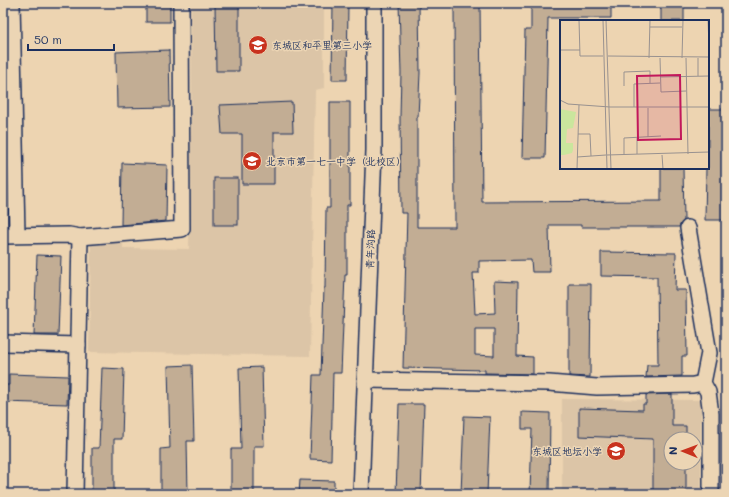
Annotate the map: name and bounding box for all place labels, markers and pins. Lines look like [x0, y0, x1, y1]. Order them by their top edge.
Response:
school or university icon: 东城区和平里第三小学 [247, 34, 269, 56]
place label: 东城区和平里第三小学 [272, 38, 372, 52]
school or university icon: 北京市第一七一中学（北校区） [241, 150, 263, 172]
place label: 北京市第一七一中学（北校区） [266, 154, 406, 168]
school or university icon: 东城区地坛小学 [605, 440, 627, 462]
place label: 东城区地坛小学 [532, 444, 602, 458]

